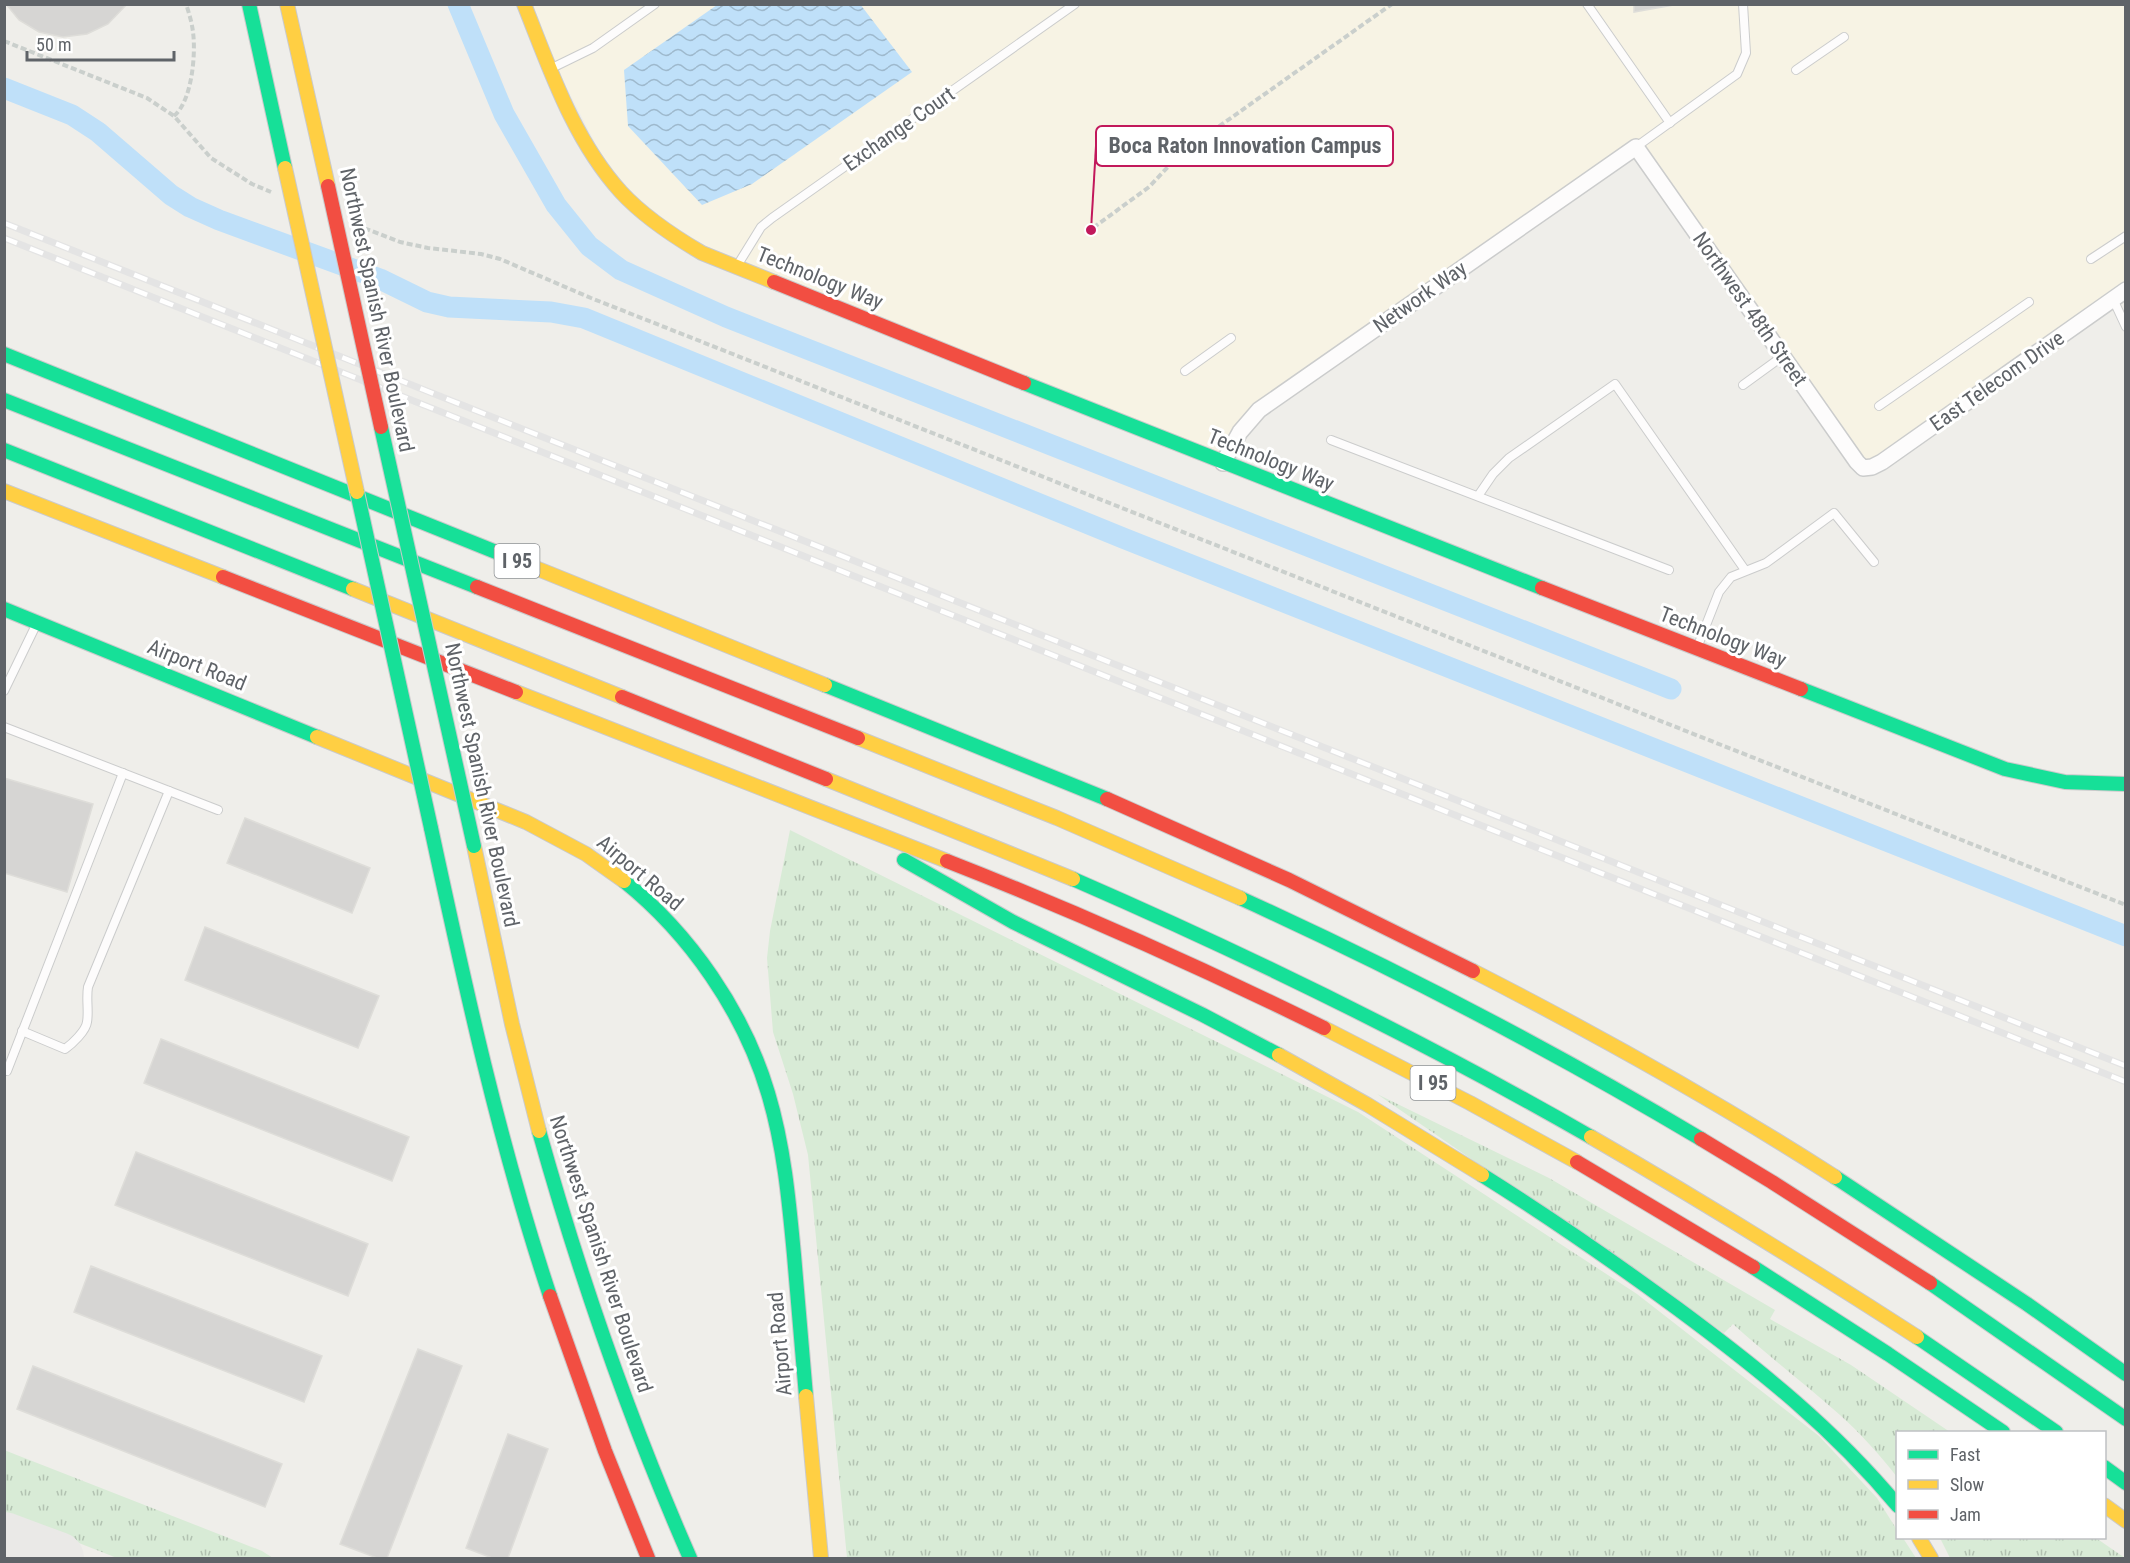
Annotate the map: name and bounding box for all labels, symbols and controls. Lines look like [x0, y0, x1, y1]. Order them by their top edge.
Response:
scale bar [27, 24, 174, 62]
text: 50 m [36, 34, 71, 55]
street label: Exchange Court [839, 82, 959, 176]
callout: Boca Raton Innovation Campus [1096, 126, 1393, 166]
text: Boca Raton Innovation Campus [1108, 133, 1382, 158]
street label: Northwest Spanish River Boulevard [335, 166, 419, 454]
street label: Northwest 48th Street [1688, 228, 1812, 390]
street label: Technology Way [753, 242, 887, 314]
street label: Network Way [1369, 256, 1471, 338]
street label: East Telecom Drive [1925, 326, 2069, 436]
street label: Technology Way [1204, 424, 1338, 496]
road number: I 95 [494, 544, 540, 578]
street label: Technology Way [1656, 602, 1790, 672]
street label: Airport Road [144, 634, 250, 696]
street label: Northwest Spanish River Boulevard [440, 641, 524, 929]
street label: Airport Road [592, 830, 688, 916]
road number: I 95 [1410, 1066, 1456, 1100]
street label: Northwest Spanish River Boulevard [545, 1112, 657, 1396]
street label: Airport Road [763, 1291, 797, 1397]
legend [1896, 1431, 2106, 1539]
text: Fast [1950, 1444, 1981, 1465]
text: Slow [1950, 1474, 1985, 1495]
text: Jam [1950, 1504, 1981, 1525]

